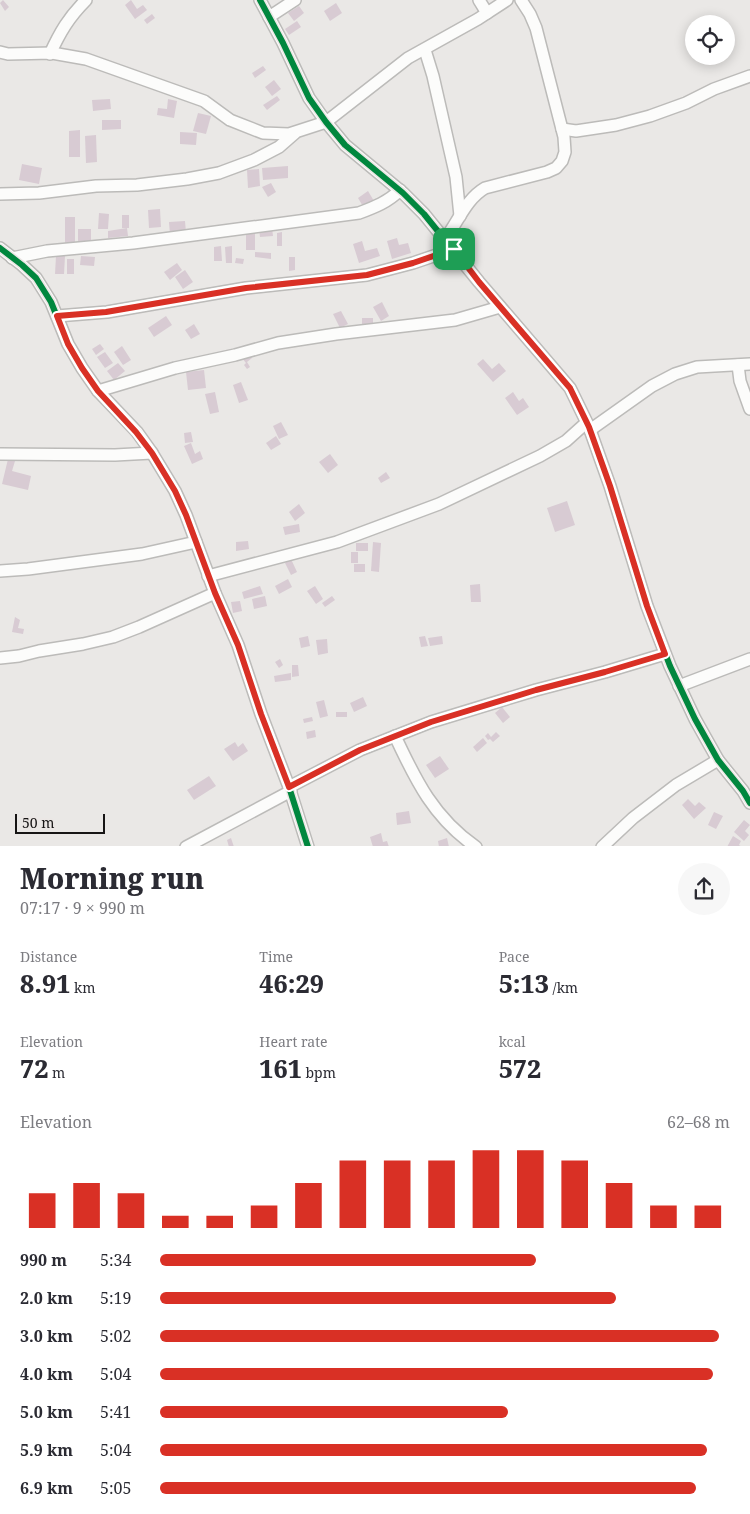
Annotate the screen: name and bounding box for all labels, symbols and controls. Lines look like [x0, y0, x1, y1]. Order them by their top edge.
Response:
map controls [685, 15, 735, 65]
button: locate [685, 15, 735, 65]
pin [433, 228, 475, 270]
icon: arrive [440, 235, 468, 263]
scale bar [15, 812, 105, 835]
text: 50 m [22, 813, 55, 832]
text: Morning run [20, 859, 204, 897]
button: share [678, 863, 730, 915]
text: 07:17 · 9 × 990 m [20, 897, 145, 919]
text: Distance [20, 947, 77, 966]
text: Time [259, 947, 293, 966]
text: Pace [499, 947, 529, 966]
text: 8.91 [20, 966, 70, 1000]
text: 46:29 [259, 966, 324, 1000]
text: 5:13 [499, 966, 549, 1000]
text: km [70, 978, 95, 997]
text: /km [549, 978, 578, 997]
text: Elevation [20, 1032, 83, 1051]
text: Heart rate [259, 1032, 328, 1051]
text: kcal [499, 1032, 526, 1051]
text: 72 [20, 1051, 48, 1085]
text: 161 [259, 1051, 302, 1085]
text: 572 [499, 1051, 541, 1085]
text: m [48, 1063, 65, 1082]
text: bpm [302, 1063, 336, 1082]
text: Elevation [20, 1111, 92, 1133]
text: 62–68 m [667, 1111, 730, 1133]
text: 990 m [20, 1249, 67, 1271]
text: 5:34 [100, 1249, 131, 1271]
text: 2.0 km [20, 1287, 73, 1309]
text: 5:19 [100, 1287, 131, 1309]
text: 3.0 km [20, 1325, 73, 1347]
text: 5:02 [100, 1325, 131, 1347]
text: 4.0 km [20, 1363, 73, 1385]
text: 5:04 [100, 1363, 131, 1385]
text: 5.0 km [20, 1401, 73, 1423]
text: 5:41 [100, 1401, 131, 1423]
text: 5.9 km [20, 1439, 73, 1461]
text: 5:04 [100, 1439, 131, 1461]
text: 6.9 km [20, 1477, 73, 1499]
text: 5:05 [100, 1477, 131, 1499]

